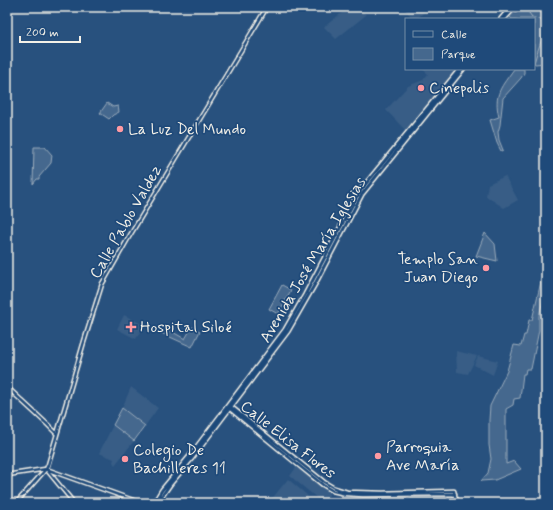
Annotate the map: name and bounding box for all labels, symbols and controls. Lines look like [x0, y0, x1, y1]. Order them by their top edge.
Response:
scale bar [20, 18, 80, 44]
legend [405, 18, 535, 70]
text: 200 m [26, 25, 59, 41]
text: Calle [441, 27, 467, 43]
text: Parque [441, 47, 476, 63]
place label: Cinepolis [429, 78, 489, 99]
marker: Cinepolis [416, 83, 426, 93]
place label: La Luz Del Mundo [128, 119, 246, 140]
marker: La Luz Del Mundo [115, 124, 125, 134]
street label: Calle Pablo Valdez [85, 161, 167, 282]
street label: Avenida José María Iglesias [255, 173, 371, 347]
place label: Templo San Juan Diego [397, 249, 478, 288]
marker: Templo San Juan Diego [481, 263, 491, 273]
place label: Hospital Siloé [140, 317, 232, 338]
marker: Hospital Siloé [125, 321, 137, 333]
street label: Calle Elisa Flores [236, 396, 340, 484]
place label: Parroquia Ave María [386, 437, 459, 476]
place label: Colegio De Bachilleres 11 [133, 440, 226, 479]
marker: Parroquia Ave María [373, 451, 383, 461]
marker: Colegio De Bachilleres 11 [120, 454, 130, 464]

